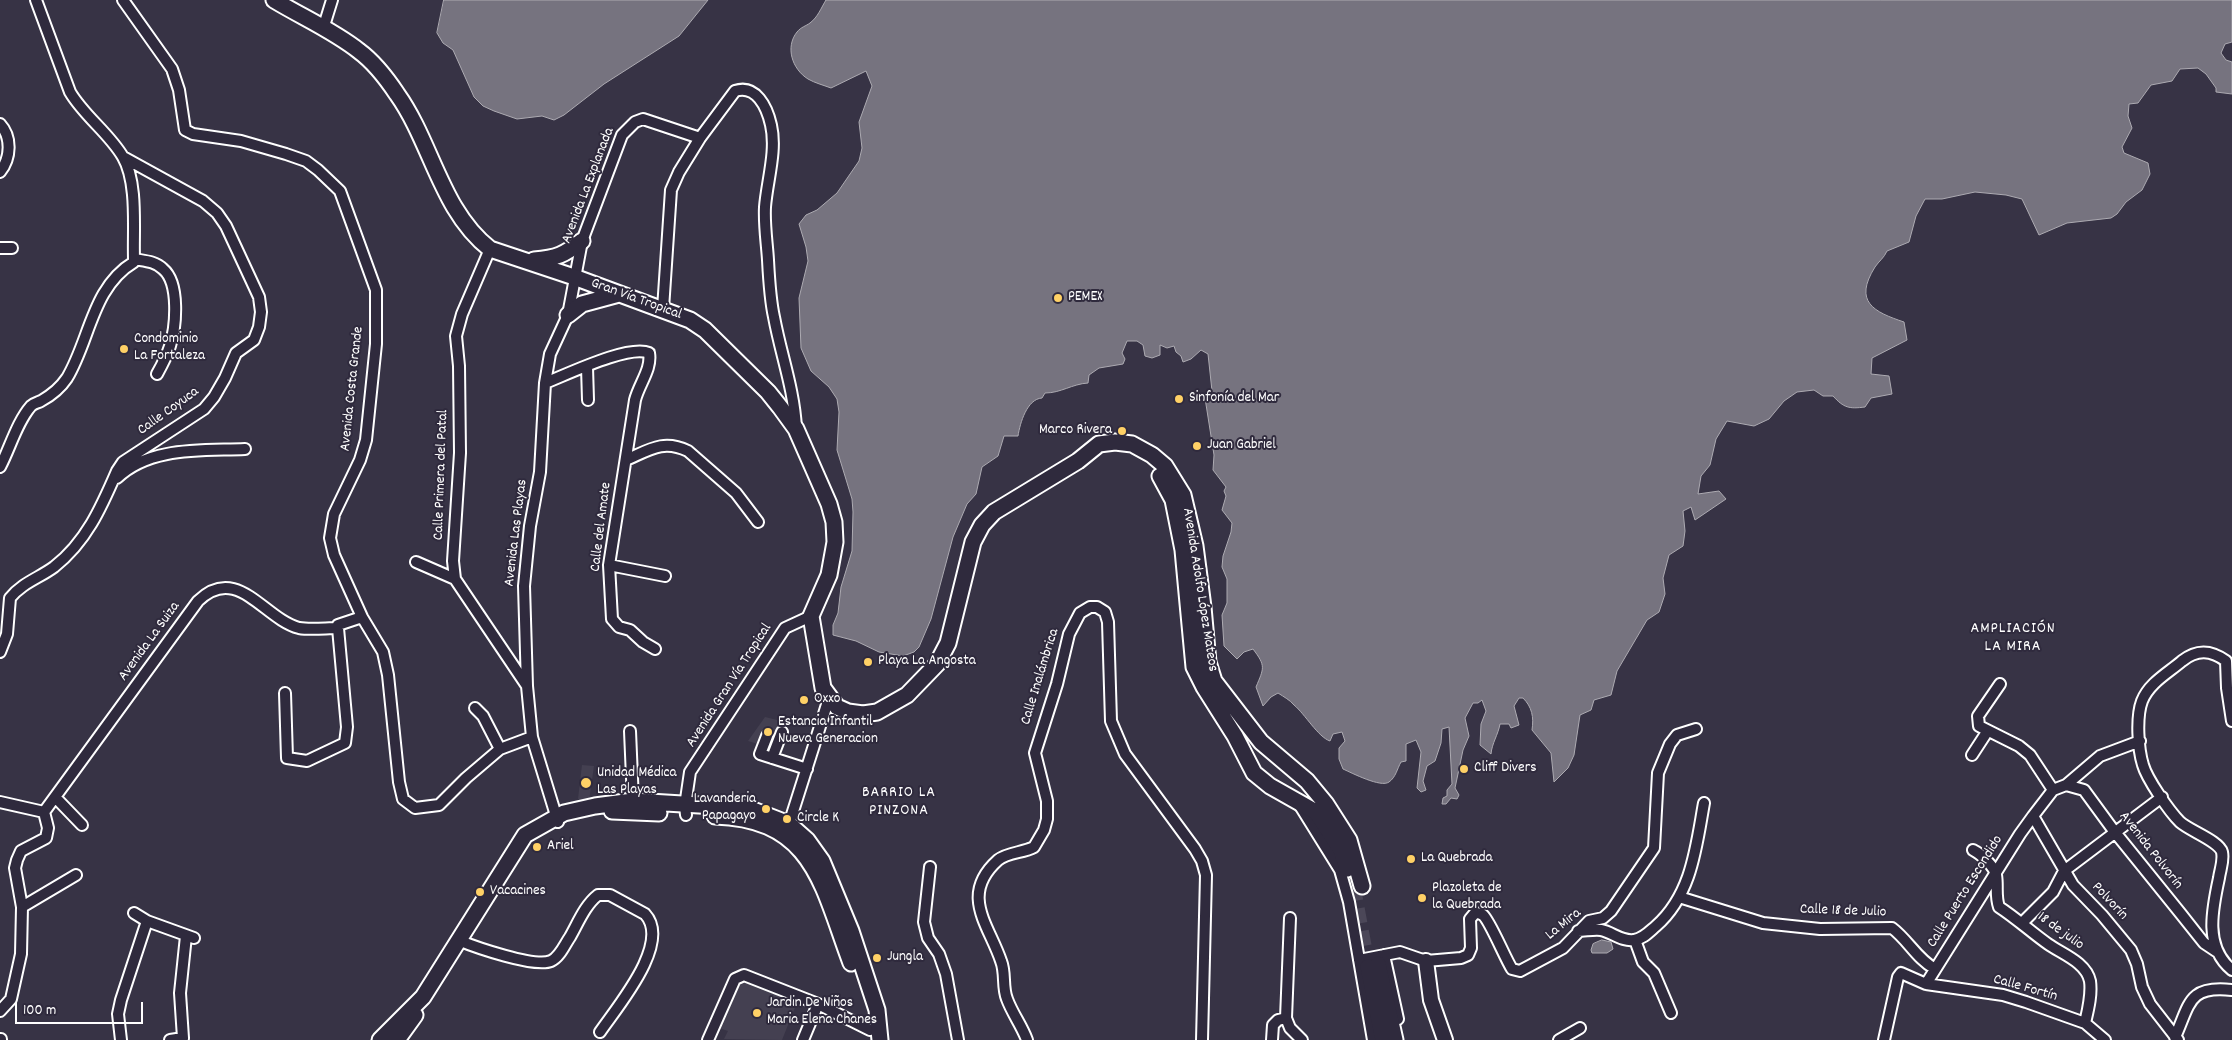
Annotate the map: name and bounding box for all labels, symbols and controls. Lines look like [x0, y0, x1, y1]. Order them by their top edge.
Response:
street label: Avenida La Explanada [559, 125, 619, 247]
street label: Gran Vía Tropical [588, 275, 684, 325]
place label: PEMEX [1068, 289, 1103, 307]
marker: PEMEX [1052, 292, 1064, 304]
street label: Avenida Costa Grande [337, 326, 369, 452]
place label: Condominio La Fortaleza [134, 331, 205, 366]
marker: Condominio La Fortaleza [118, 343, 130, 355]
street label: Calle Coyuca [135, 384, 203, 440]
place label: Sinfonía del Mar [1189, 390, 1279, 408]
marker: Sinfonía del Mar [1173, 393, 1185, 405]
street label: Calle Primera del Patal [431, 410, 453, 540]
place label: Marco Rivera [1039, 422, 1112, 440]
marker: Marco Rivera [1116, 425, 1128, 437]
place label: Juan Gabriel [1207, 437, 1276, 455]
marker: Juan Gabriel [1191, 440, 1203, 452]
street label: Avenida Las Playas [501, 478, 533, 588]
street label: Calle del Amate [588, 481, 616, 573]
street label: Avenida Adolfo López Mateos [1177, 507, 1221, 673]
street label: Avenida La Suiza [115, 599, 185, 685]
district label: AMPLIACIÓN LA MIRA [1969, 620, 2057, 658]
street label: Avenida Gran Vía Tropical [683, 621, 777, 751]
street label: Calle Inalámbrica [1018, 627, 1064, 727]
place label: Playa La Angosta [878, 653, 976, 671]
marker: Playa La Angosta [862, 656, 874, 668]
place label: Oxxo [814, 691, 840, 709]
marker: Oxxo [798, 694, 810, 706]
place label: Estancia Infantil Nueva Generacion [778, 714, 878, 749]
marker: Estancia Infantil Nueva Generacion [762, 726, 774, 738]
place label: Cliff Divers [1474, 760, 1537, 778]
marker: Cliff Divers [1458, 763, 1470, 775]
place label: Unidad Médica Las Playas [597, 765, 677, 800]
marker: Unidad Médica Las Playas [579, 776, 593, 790]
district label: BARRIO LA PINZONA [861, 784, 937, 822]
place label: Lavanderia Papagayo [694, 791, 756, 826]
marker: Lavanderia Papagayo [760, 803, 772, 815]
street label: Avenida Polvorín [2114, 809, 2186, 893]
place label: Circle K [797, 810, 839, 828]
marker: Circle K [781, 813, 793, 825]
street label: Calle Puerto Escondido [1924, 833, 2008, 951]
place label: Ariel [547, 838, 574, 856]
marker: Ariel [531, 841, 543, 853]
place label: La Quebrada [1421, 850, 1493, 868]
marker: La Quebrada [1405, 853, 1417, 865]
street label: Polvorín [2087, 879, 2131, 925]
place label: Plazoleta de la Quebrada [1432, 880, 1502, 915]
place label: Vacacines [490, 883, 546, 901]
marker: Vacacines [474, 886, 486, 898]
marker: Plazoleta de la Quebrada [1416, 892, 1428, 904]
street label: Calle 18 de Julio [1800, 901, 1886, 923]
street label: La Mira [1543, 905, 1585, 945]
street label: 18 de julio [2033, 909, 2087, 955]
place label: Jungla [887, 949, 923, 967]
marker: Jungla [871, 952, 883, 964]
street label: Calle Fortín [1991, 971, 2059, 1007]
scale bar [18, 992, 145, 1024]
place label: Jardin De Niños Maria Elena Chanes [767, 995, 877, 1030]
text: 100 m [23, 1000, 56, 1022]
marker: Jardin De Niños Maria Elena Chanes [751, 1007, 763, 1019]

